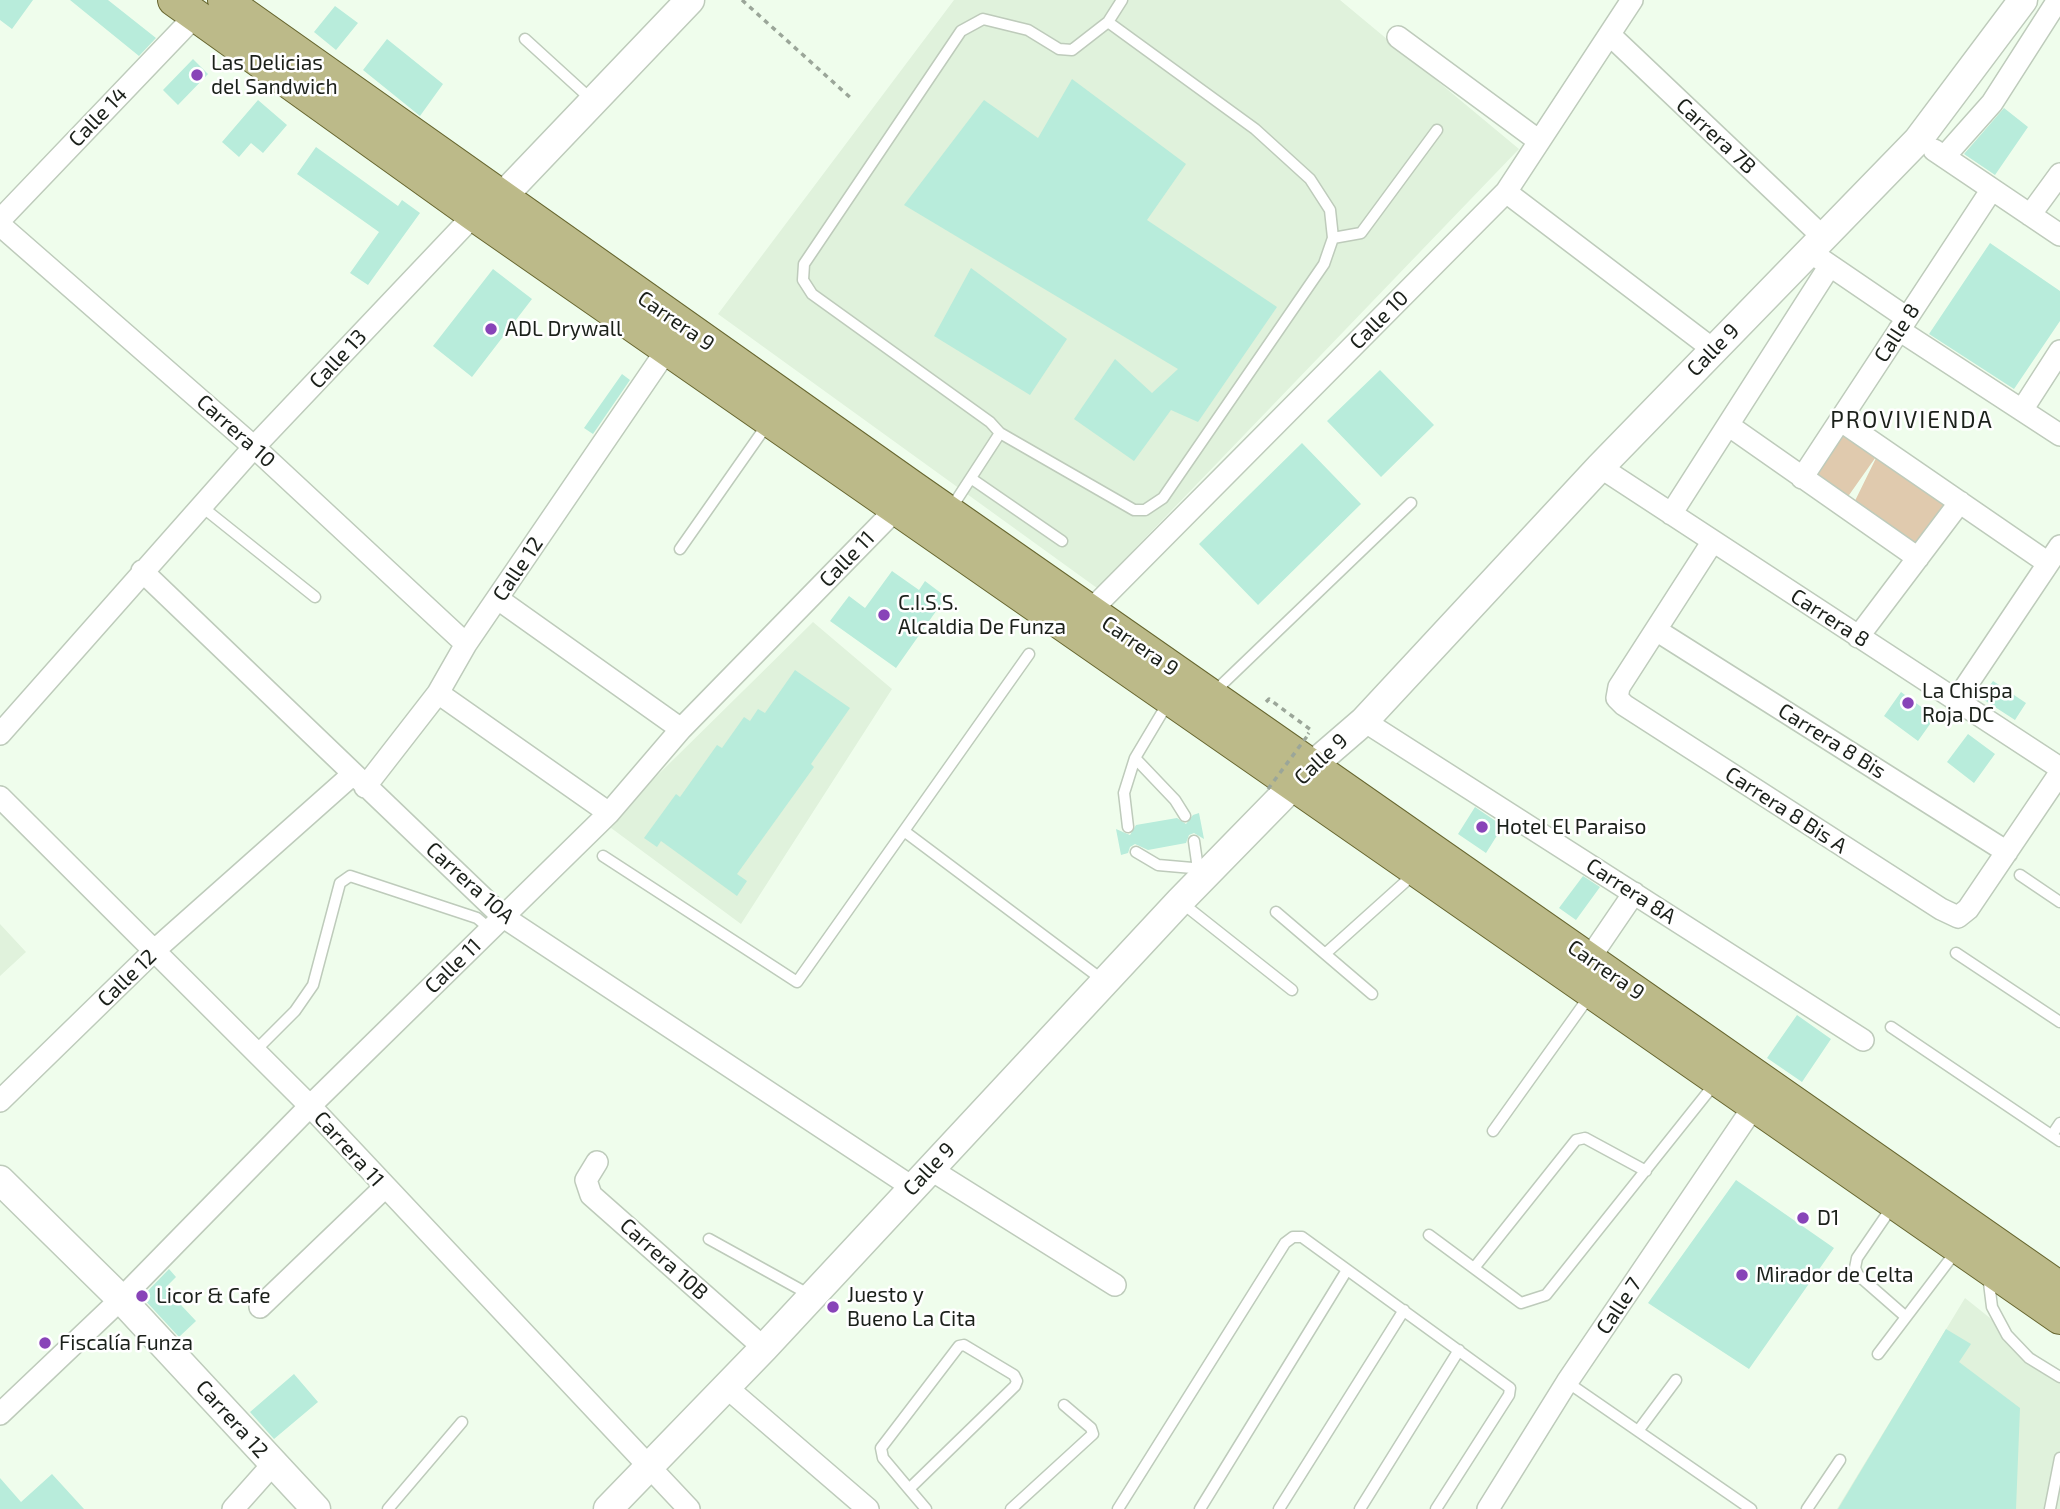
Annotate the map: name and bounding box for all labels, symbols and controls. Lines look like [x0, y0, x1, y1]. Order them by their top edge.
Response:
place label: Las Delicias del Sandwich [211, 50, 338, 100]
marker: Las Delicias del Sandwich [189, 67, 205, 83]
street label: Calle 14 [64, 82, 132, 152]
street label: Carrera 7B [1671, 93, 1761, 179]
street label: Carrera 9 [633, 285, 719, 357]
street label: Calle 10 [1344, 285, 1414, 355]
street label: Calle 8 [1869, 299, 1925, 367]
place label: ADL Drywall [505, 316, 622, 342]
street label: Calle 9 [1682, 318, 1744, 382]
marker: ADL Drywall [483, 321, 499, 337]
street label: Calle 13 [304, 324, 372, 394]
street label: Carrera 10 [192, 389, 280, 473]
district label: PROVIVIENDA [1832, 406, 1992, 434]
street label: Calle 11 [814, 526, 880, 592]
street label: Calle 12 [487, 532, 549, 606]
street label: Carrera 8 [1786, 583, 1874, 653]
place label: C.I.S.S. Alcaldia De Funza [898, 590, 1066, 640]
marker: C.I.S.S. Alcaldia De Funza [876, 607, 892, 623]
street label: Carrera 9 [1097, 610, 1183, 682]
place label: La Chispa Roja DC [1922, 678, 2013, 728]
marker: La Chispa Roja DC [1900, 695, 1916, 711]
street label: Carrera 8 Bis [1773, 698, 1891, 784]
street label: Calle 9 [1289, 728, 1353, 790]
street label: Carrera 8 Bis A [1720, 761, 1852, 859]
place label: Hotel El Paraiso [1496, 814, 1646, 840]
marker: Hotel El Paraiso [1474, 819, 1490, 835]
street label: Carrera 10A [421, 837, 519, 929]
street label: Carrera 8A [1581, 853, 1681, 929]
street label: Calle 11 [420, 933, 486, 999]
street label: Carrera 9 [1563, 934, 1649, 1006]
street label: Calle 12 [92, 944, 162, 1012]
street label: Carrera 11 [309, 1106, 389, 1192]
street label: Calle 9 [898, 1137, 960, 1201]
place label: D1 [1817, 1205, 1839, 1231]
marker: D1 [1795, 1210, 1811, 1226]
street label: Carrera 10B [615, 1213, 713, 1305]
place label: Mirador de Celta [1756, 1262, 1913, 1288]
marker: Mirador de Celta [1734, 1267, 1750, 1283]
street label: Calle 7 [1591, 1273, 1647, 1339]
place label: Juesto y Bueno La Cita [847, 1282, 976, 1332]
place label: Licor & Cafe [156, 1283, 271, 1309]
marker: Licor & Cafe [134, 1288, 150, 1304]
marker: Juesto y Bueno La Cita [825, 1299, 841, 1315]
place label: Fiscalía Funza [59, 1330, 193, 1356]
marker: Fiscalía Funza [37, 1335, 53, 1351]
street label: Carrera 12 [190, 1375, 274, 1463]

